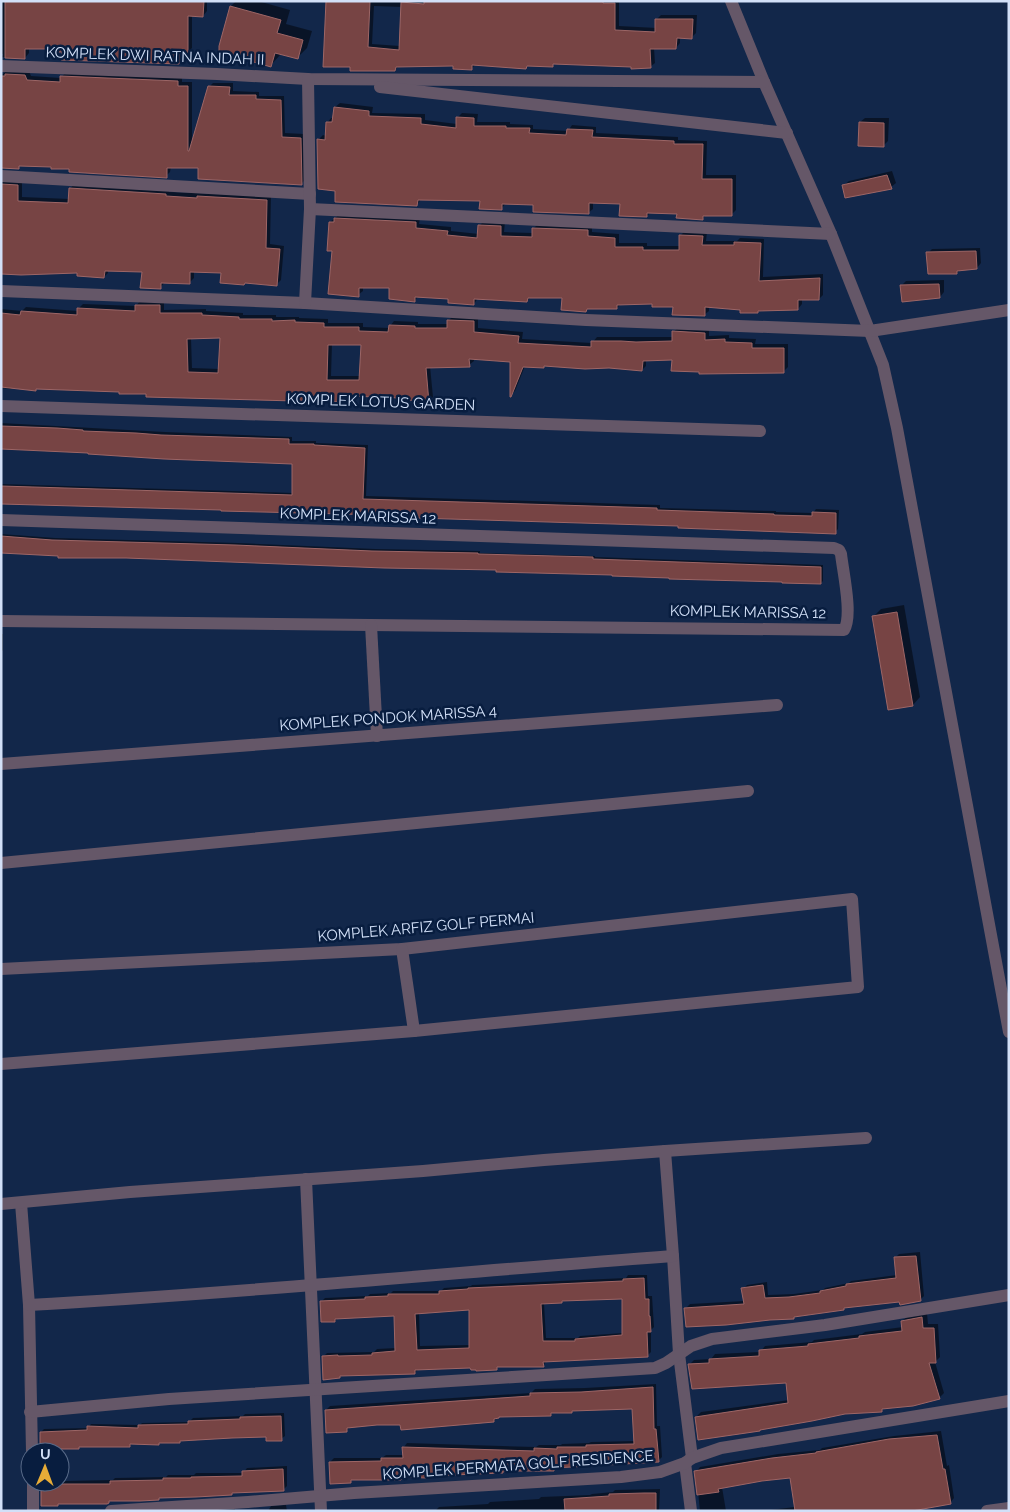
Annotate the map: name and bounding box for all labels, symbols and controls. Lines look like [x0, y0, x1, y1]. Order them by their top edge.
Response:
street label: KOMPLEK DWI RATNA INDAH II [45, 43, 265, 69]
street label: KOMPLEK LOTUS GARDEN [286, 390, 476, 414]
street label: KOMPLEK MARISSA 12 [279, 504, 437, 528]
street label: KOMPLEK MARISSA 12 [670, 602, 827, 622]
street label: KOMPLEK PONDOK MARISSA 4 [279, 701, 497, 735]
street label: KOMPLEK ARFIZ GOLF PERMAI [317, 909, 535, 945]
north arrow [20, 1442, 70, 1492]
text: U [40, 1446, 51, 1462]
street label: KOMPLEK PERMATA GOLF RESIDENCE [382, 1447, 654, 1483]

